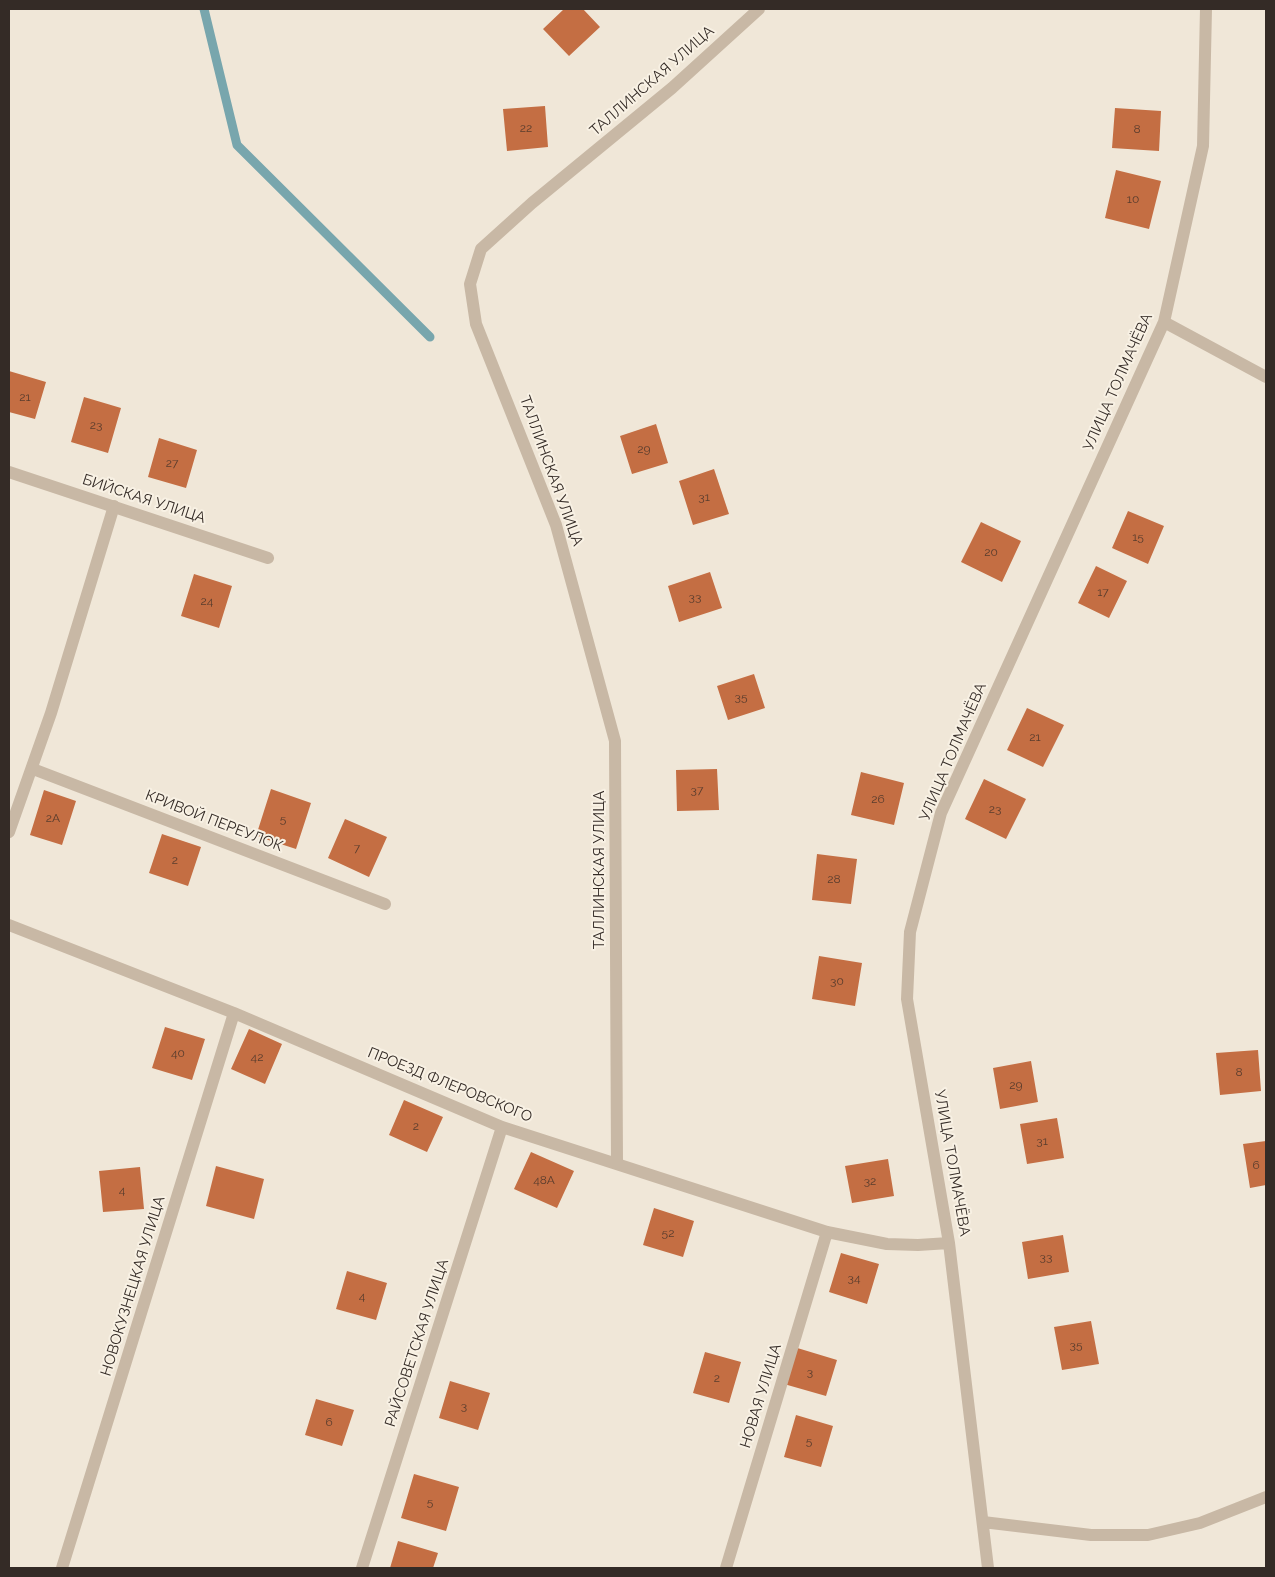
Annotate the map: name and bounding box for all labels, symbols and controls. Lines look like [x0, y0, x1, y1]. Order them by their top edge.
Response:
street label: ТАЛЛИНСКАЯ УЛИЦА [586, 22, 718, 140]
house number: 22 [520, 121, 532, 135]
house number: 8 [1133, 122, 1141, 136]
house number: 10 [1127, 192, 1139, 206]
street label: УЛИЦА ТОЛМАЧЁВА [1080, 311, 1156, 453]
house number: 21 [19, 390, 31, 404]
street label: ТАЛЛИНСКАЯ УЛИЦА [515, 393, 587, 549]
house number: 23 [90, 418, 102, 432]
house number: 29 [637, 442, 651, 456]
house number: 27 [166, 456, 178, 470]
street label: БИЙСКАЯ УЛИЦА [80, 471, 208, 527]
house number: 31 [698, 490, 710, 504]
house number: 15 [1132, 530, 1144, 544]
house number: 20 [984, 545, 998, 559]
house number: 17 [1097, 585, 1109, 599]
house number: 33 [689, 590, 701, 604]
house number: 24 [201, 594, 213, 608]
street label: УЛИЦА ТОЛМАЧЁВА [916, 680, 990, 824]
house number: 35 [735, 690, 747, 704]
house number: 21 [1029, 730, 1041, 744]
house number: 37 [691, 783, 703, 797]
street label: КРИВОЙ ПЕРЕУЛОК [143, 786, 285, 856]
street label: ТАЛЛИНСКАЯ УЛИЦА [590, 791, 608, 949]
house number: 26 [871, 792, 885, 806]
house number: 23 [989, 802, 1001, 816]
house number: 2А [46, 811, 60, 825]
house number: 5 [280, 812, 286, 826]
house number: 7 [354, 841, 360, 855]
house number: 2 [172, 853, 178, 867]
house number: 28 [827, 872, 841, 886]
house number: 30 [830, 974, 844, 988]
street label: ПРОЕЗД ФЛЕРОВСКОГО [365, 1044, 535, 1126]
house number: 40 [171, 1046, 185, 1060]
house number: 42 [251, 1050, 263, 1064]
house number: 8 [1235, 1065, 1243, 1079]
house number: 29 [1009, 1078, 1023, 1092]
street label: УЛИЦА ТОЛМАЧЁВА [930, 1088, 974, 1238]
house number: 2 [413, 1119, 419, 1133]
house number: 31 [1036, 1134, 1048, 1148]
house number: 6 [1252, 1158, 1260, 1172]
house number: 48А [533, 1173, 555, 1187]
house number: 32 [864, 1174, 876, 1188]
house number: 4 [119, 1183, 125, 1197]
street label: НОВОКУЗНЕЦКАЯ УЛИЦА [97, 1194, 169, 1378]
house number: 52 [662, 1226, 674, 1240]
house number: 33 [1040, 1250, 1052, 1264]
street label: РАЙСОВЕТСКАЯ УЛИЦА [381, 1257, 453, 1429]
house number: 34 [848, 1271, 860, 1285]
house number: 4 [359, 1289, 365, 1303]
house number: 35 [1070, 1338, 1082, 1352]
street label: НОВАЯ УЛИЦА [737, 1342, 785, 1450]
house number: 3 [807, 1365, 813, 1379]
house number: 2 [714, 1371, 720, 1385]
house number: 3 [461, 1399, 467, 1413]
house number: 6 [325, 1415, 333, 1429]
house number: 5 [806, 1434, 812, 1448]
house number: 5 [427, 1495, 433, 1509]

